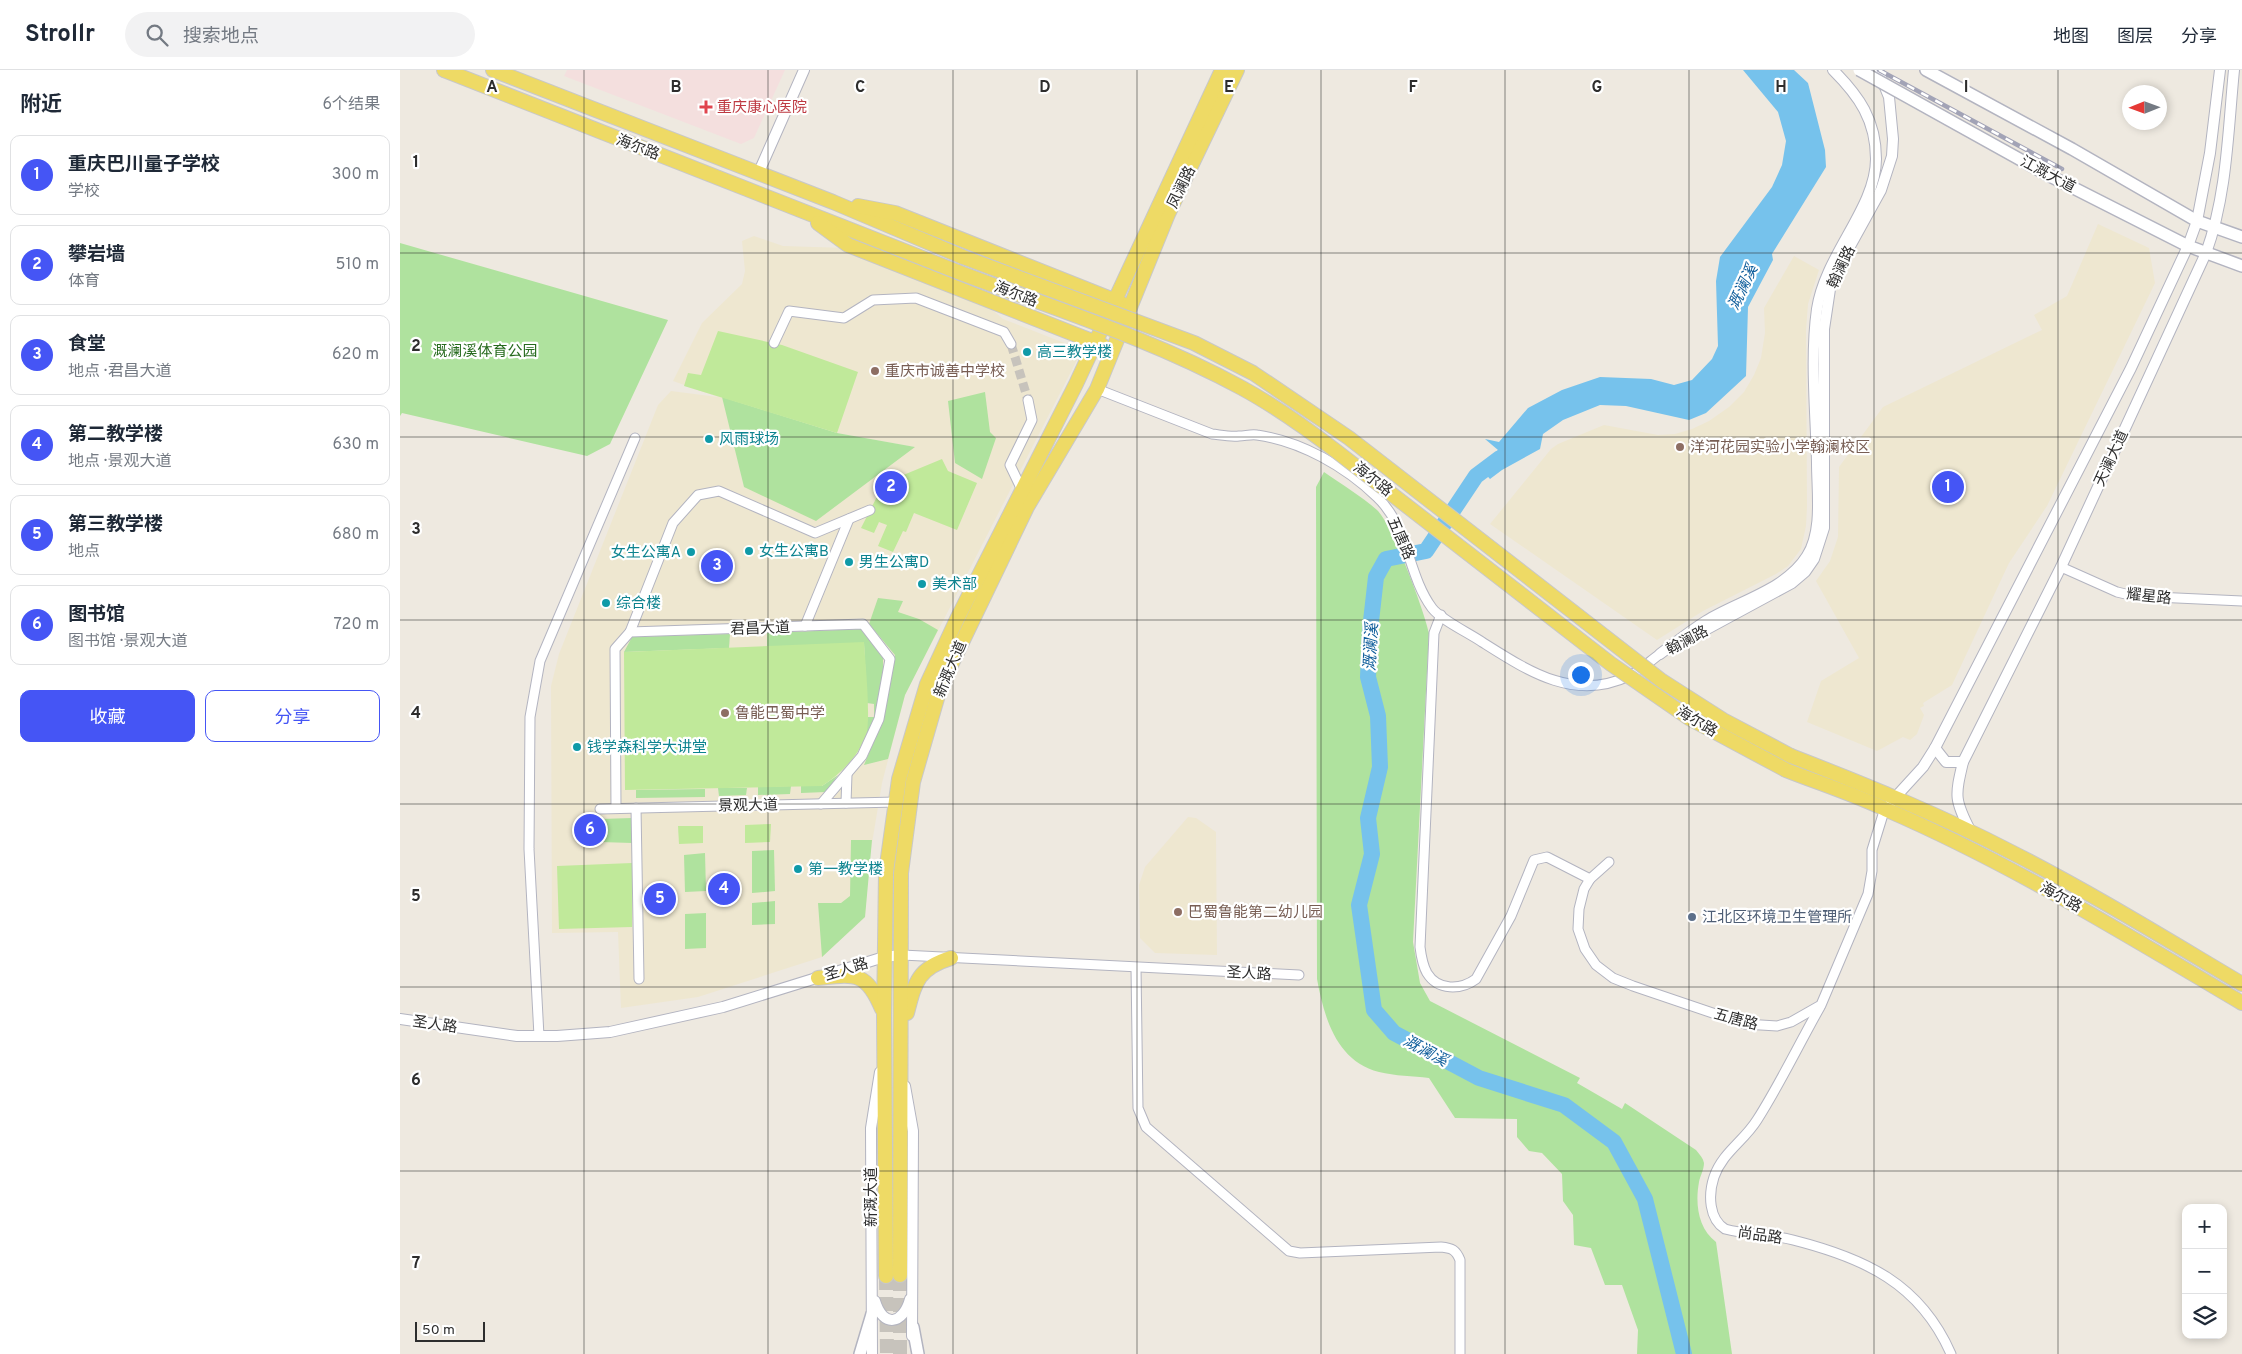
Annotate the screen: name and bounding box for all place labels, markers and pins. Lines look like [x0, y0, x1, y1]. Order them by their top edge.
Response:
place label: 重庆康心医院 [717, 99, 807, 118]
marker: 重庆康心医院 [699, 100, 713, 114]
place label: 高三教学楼 [1037, 344, 1112, 363]
marker: 高三教学楼 [1021, 346, 1033, 358]
place label: 重庆市诚善中学校 [885, 362, 1005, 382]
marker: 重庆市诚善中学校 [869, 365, 881, 377]
place label: 风雨球场 [719, 431, 779, 450]
marker: 风雨球场 [703, 433, 715, 445]
place label: 洋河花园实验小学翰澜校区 [1690, 438, 1870, 458]
marker: 洋河花园实验小学翰澜校区 [1674, 441, 1686, 453]
pin: 2 [875, 468, 907, 506]
pin: 1 [1932, 468, 1964, 506]
place label: 女生公寓B [759, 543, 829, 562]
place label: 女生公寓A [611, 544, 681, 563]
marker: 女生公寓B [743, 545, 755, 557]
marker: 女生公寓A [685, 546, 697, 558]
pin: 3 [701, 547, 733, 585]
place label: 男生公寓D [859, 554, 929, 573]
marker: 男生公寓D [843, 556, 855, 568]
place label: 美术部 [932, 576, 977, 595]
marker: 美术部 [916, 578, 928, 590]
place label: 综合楼 [616, 595, 661, 614]
marker: 综合楼 [600, 597, 612, 609]
place label: 鲁能巴蜀中学 [735, 704, 825, 724]
marker: 鲁能巴蜀中学 [719, 707, 731, 719]
place label: 钱学森科学大讲堂 [587, 739, 707, 758]
marker: 钱学森科学大讲堂 [571, 741, 583, 753]
pin: 6 [574, 811, 606, 849]
place label: 第一教学楼 [808, 861, 883, 880]
marker: 第一教学楼 [792, 863, 804, 875]
pin: 4 [708, 870, 740, 908]
pin: 5 [644, 880, 676, 918]
place label: 巴蜀鲁能第二幼儿园 [1188, 903, 1323, 923]
marker: 巴蜀鲁能第二幼儿园 [1172, 906, 1184, 918]
place label: 江北区环境卫生管理所 [1702, 908, 1852, 928]
marker: 江北区环境卫生管理所 [1686, 911, 1698, 923]

